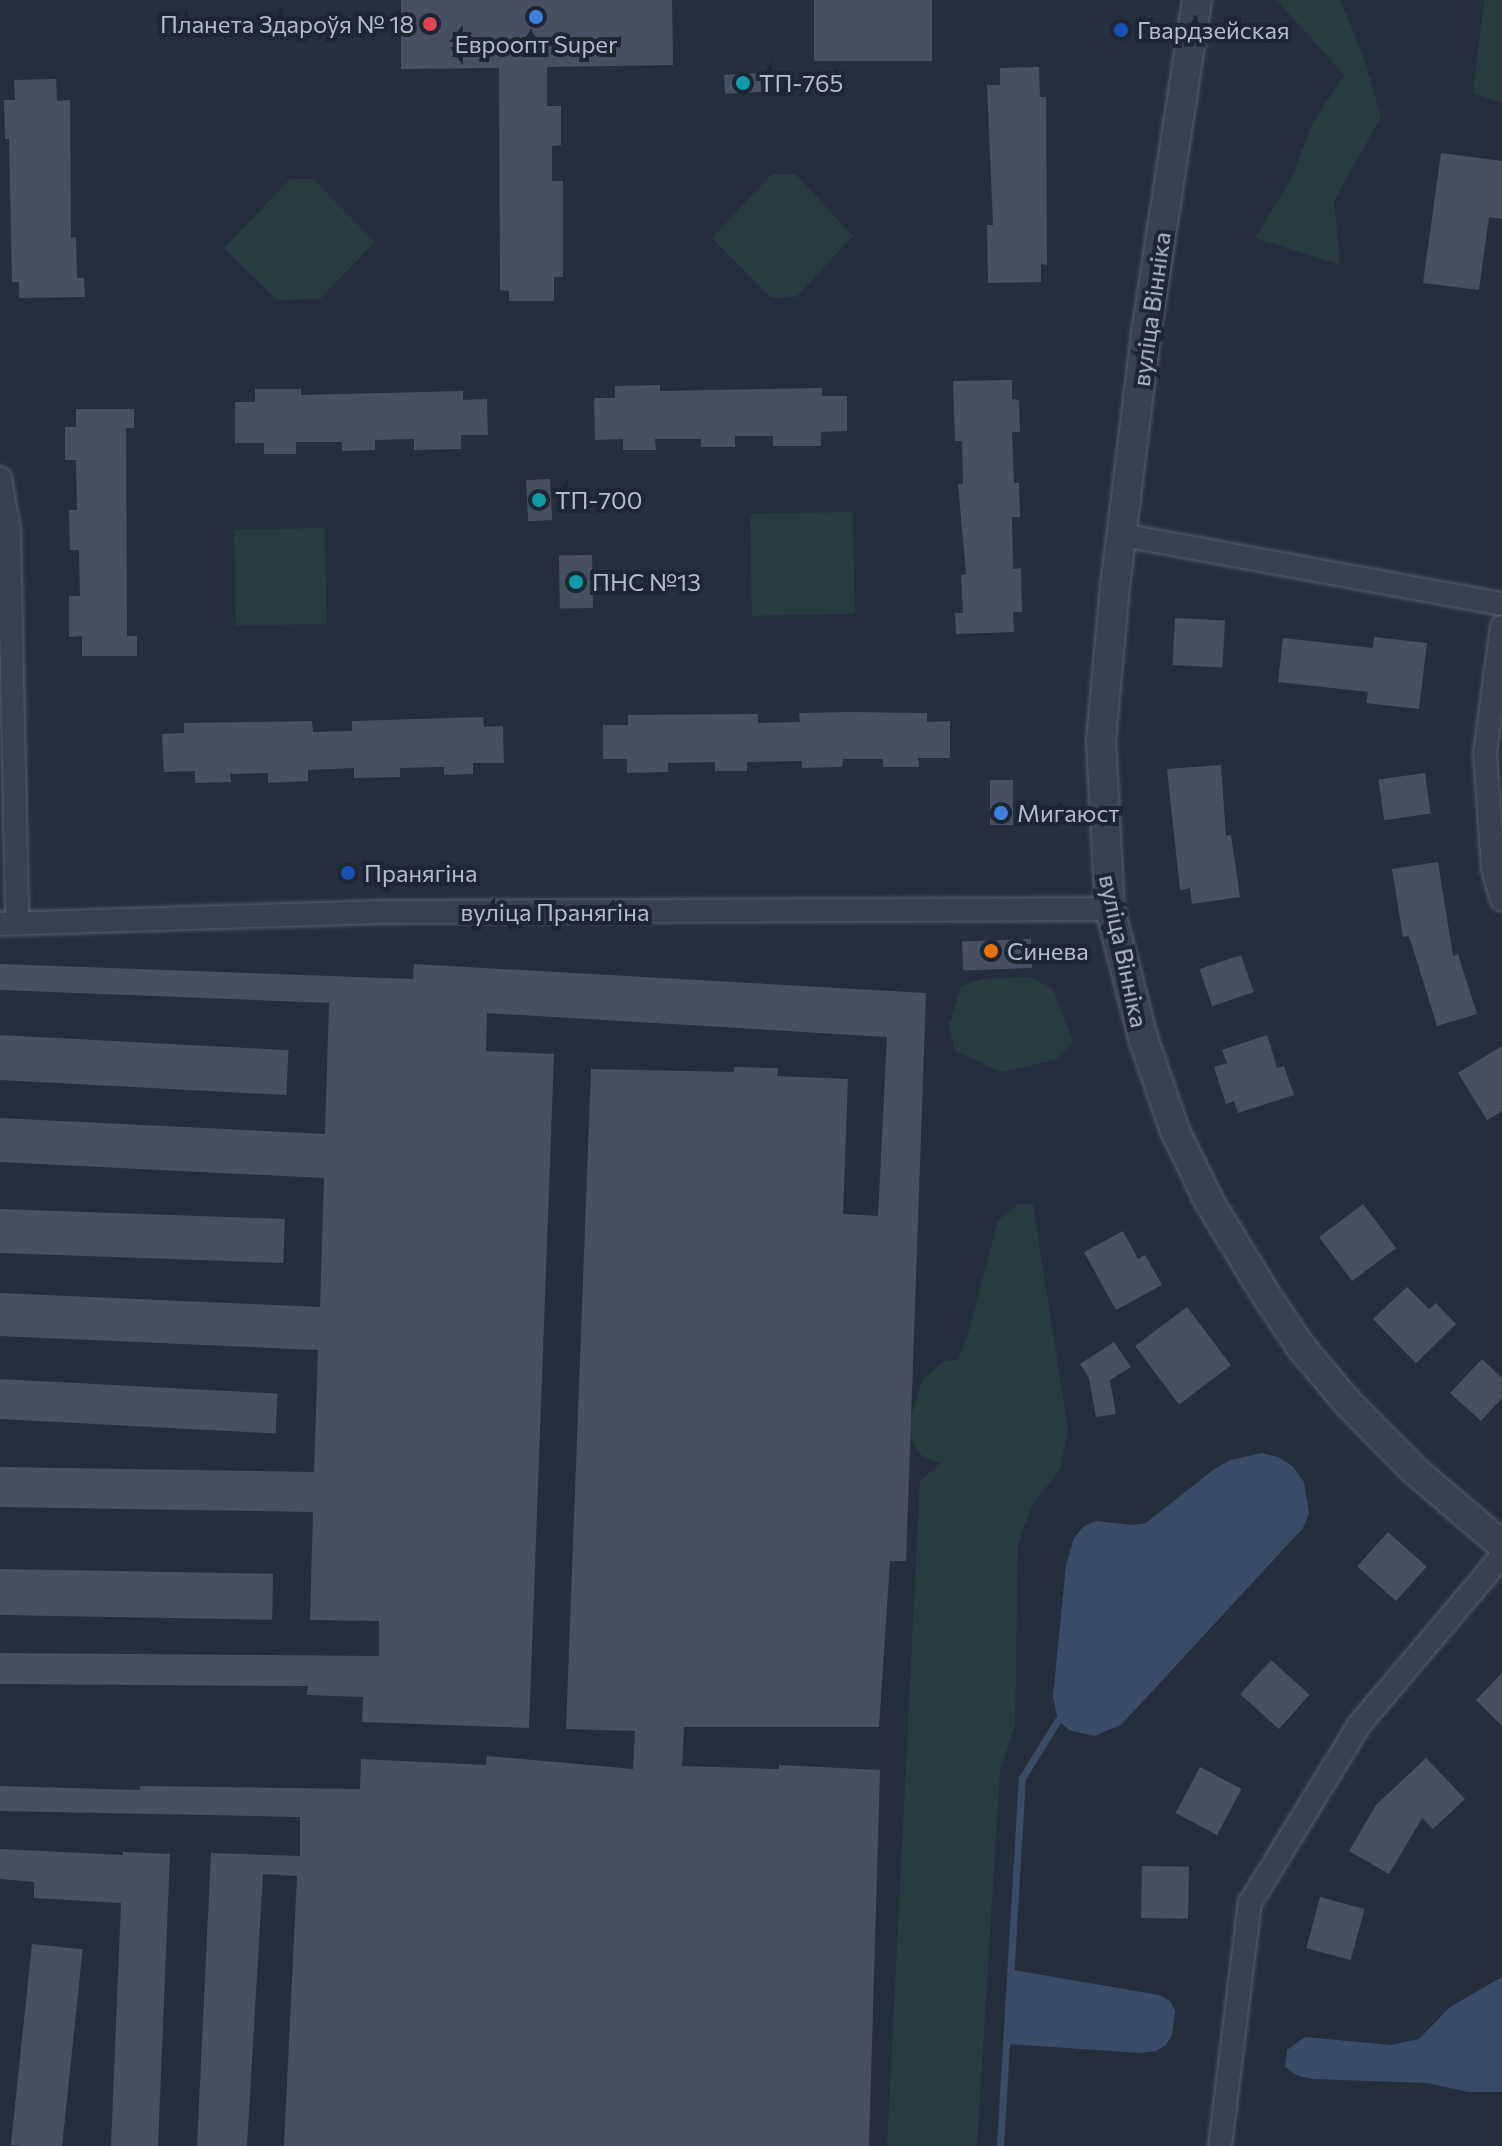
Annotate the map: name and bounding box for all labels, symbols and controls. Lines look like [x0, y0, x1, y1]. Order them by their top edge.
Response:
marker: Евроопт Super [527, 8, 545, 26]
place label: Планета Здароўя № 18 [160, 10, 414, 38]
marker: Планета Здароўя № 18 [421, 15, 439, 33]
place label: Гвардзейская [1137, 16, 1290, 44]
marker: Гвардзейская [1112, 21, 1130, 39]
place label: Евроопт Super [454, 30, 618, 58]
place label: ТП-765 [759, 69, 843, 97]
marker: ТП-765 [734, 74, 752, 92]
street label: вуліца Вінніка [1126, 230, 1176, 388]
place label: ТП-700 [555, 486, 642, 514]
marker: ТП-700 [530, 491, 548, 509]
place label: ПНС №13 [592, 568, 701, 596]
marker: ПНС №13 [567, 573, 585, 591]
place label: Мигаюст [1017, 799, 1120, 827]
marker: Мигаюст [992, 804, 1010, 822]
place label: Пранягіна [364, 859, 477, 887]
marker: Пранягіна [339, 864, 357, 882]
street label: вуліца Вінніка [1094, 872, 1154, 1030]
street label: вуліца Пранягіна [461, 898, 649, 926]
place label: Синева [1007, 937, 1089, 965]
marker: Синева [982, 942, 1000, 960]

